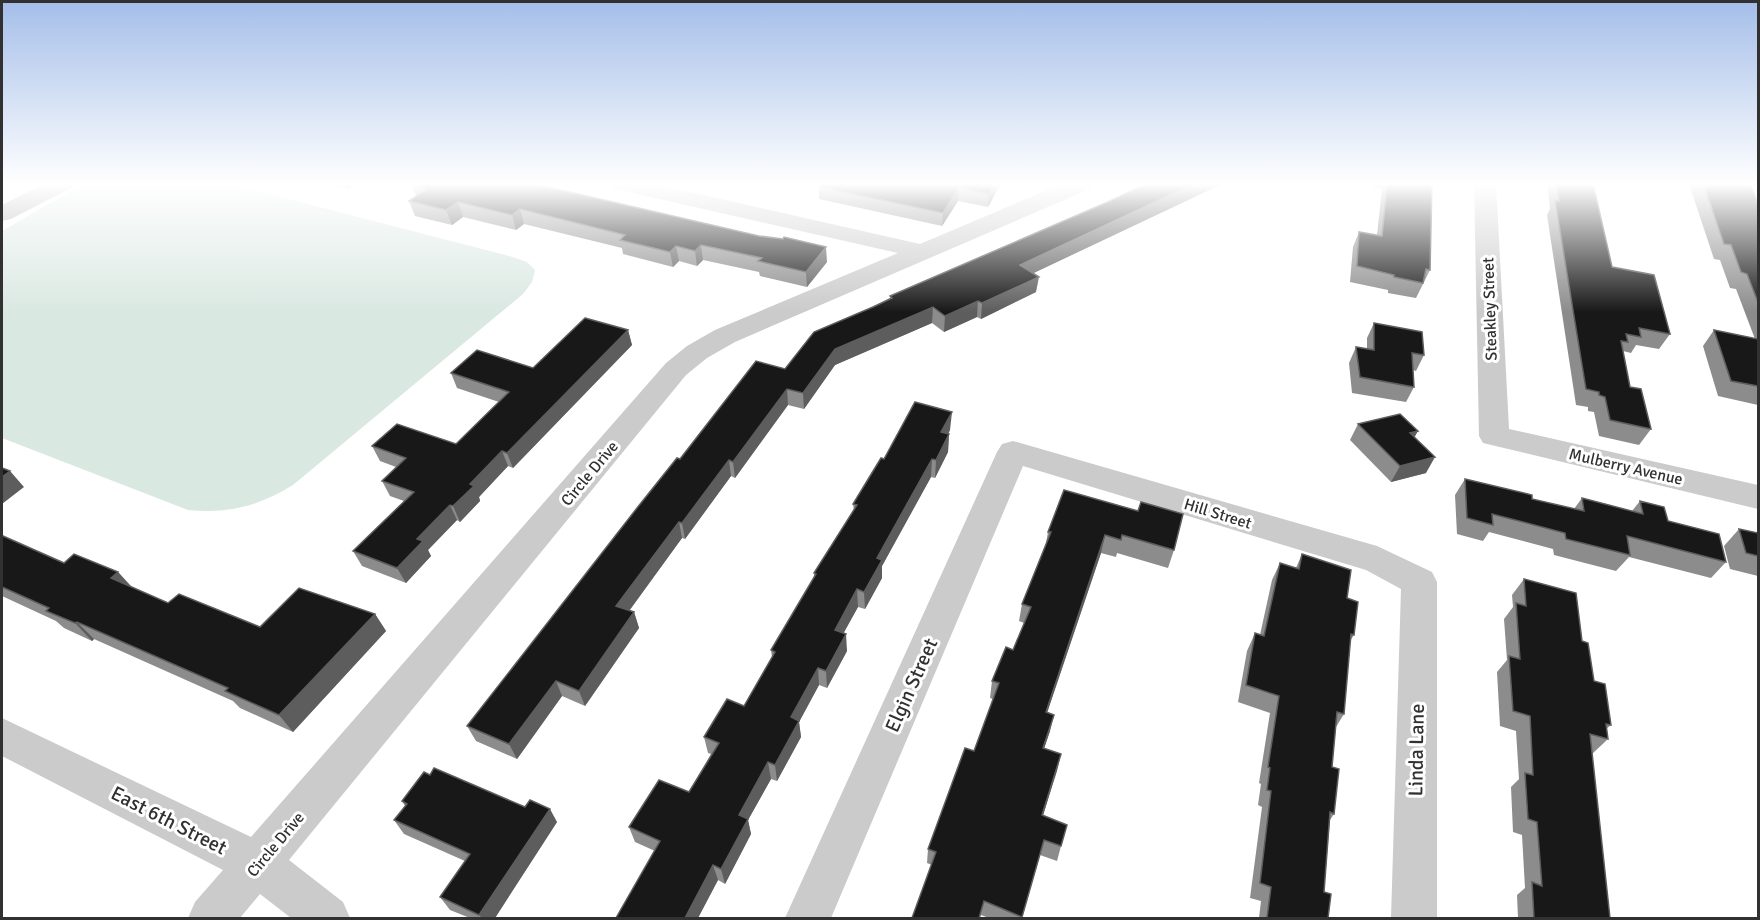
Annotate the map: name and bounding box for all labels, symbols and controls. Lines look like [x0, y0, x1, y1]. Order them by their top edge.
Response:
street label: Steakley Street [1478, 257, 1502, 361]
street label: Circle Drive [557, 437, 623, 510]
street label: Mulberry Avenue [1567, 444, 1685, 490]
street label: Hill Street [1182, 494, 1254, 534]
street label: Elgin Street [880, 634, 943, 736]
street label: Linda Lane [1403, 703, 1430, 797]
street label: East 6th Street [107, 781, 231, 860]
street label: Circle Drive [243, 808, 309, 881]

